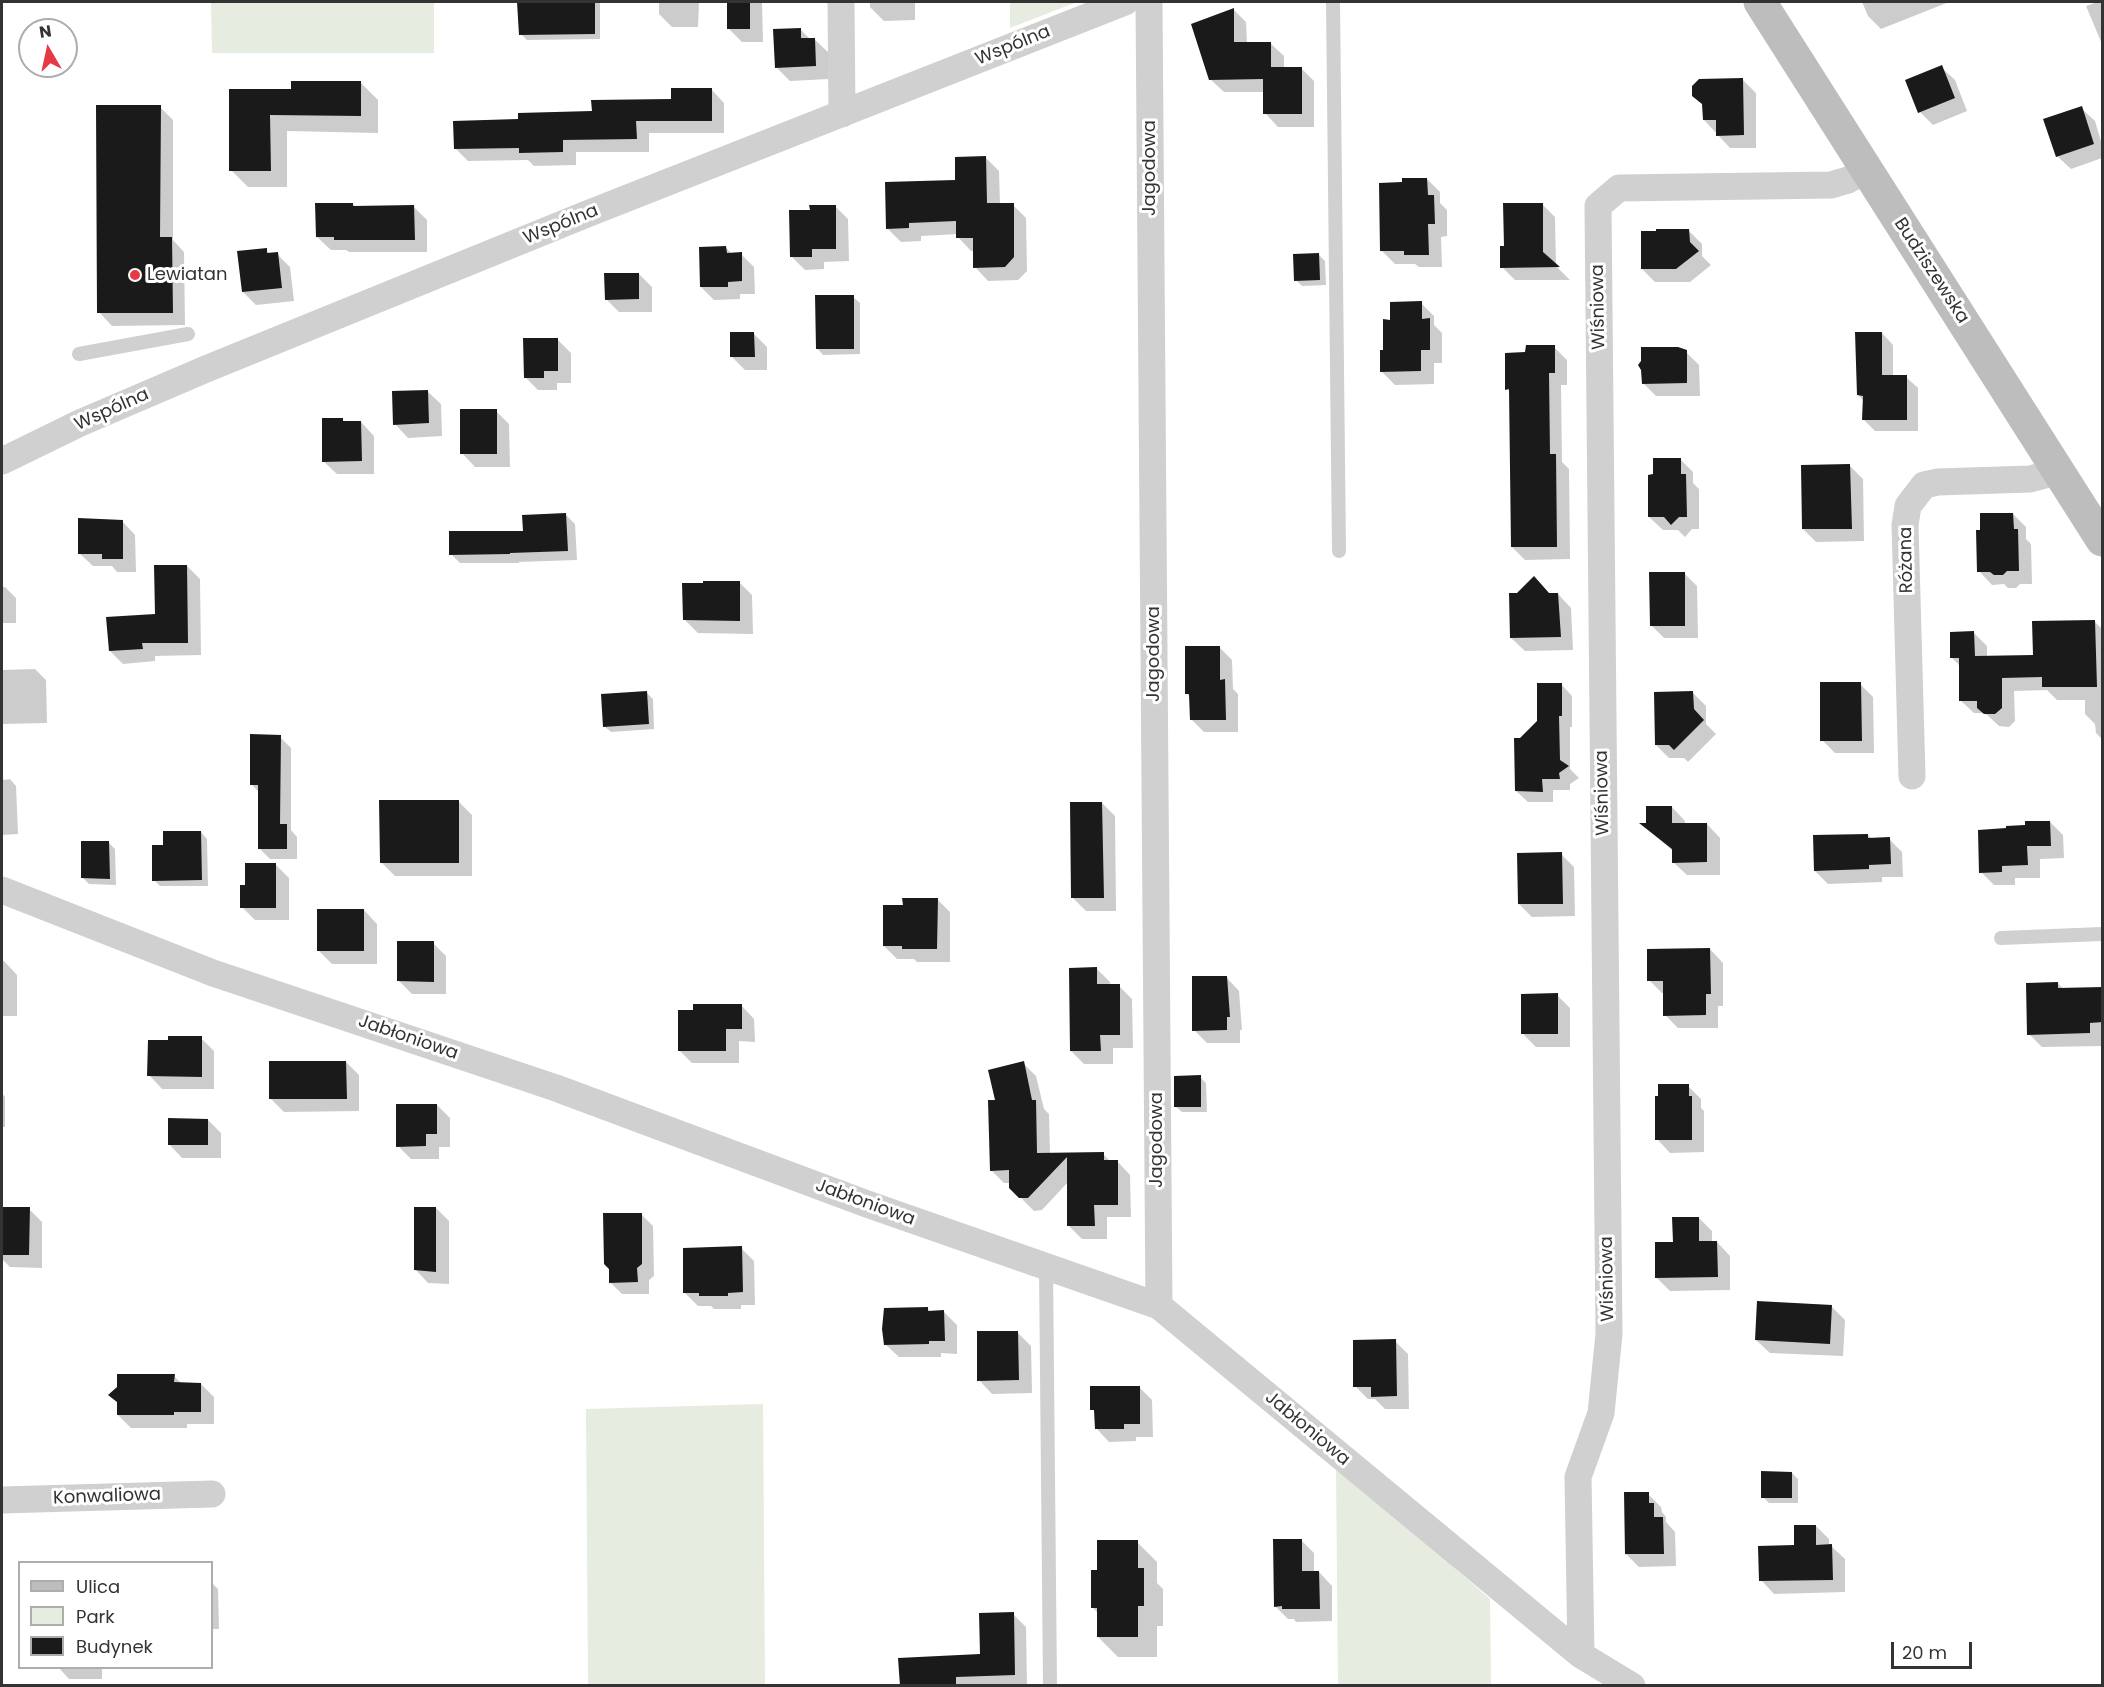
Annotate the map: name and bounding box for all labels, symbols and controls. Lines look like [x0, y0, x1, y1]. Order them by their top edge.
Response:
north arrow [18, 18, 78, 78]
text: N [38, 19, 53, 44]
street label: Wspólna [972, 21, 1054, 71]
street label: Jagodowa [1139, 120, 1161, 216]
street label: Wspólna [520, 200, 602, 250]
street label: Budziszewska [1889, 214, 1973, 328]
place label: Lewiatan [147, 264, 228, 286]
street label: Wiśniowa [1587, 264, 1611, 350]
marker: Lewiatan [128, 268, 142, 282]
street label: Wspólna [72, 384, 152, 436]
street label: Różana [1896, 527, 1918, 593]
street label: Jagodowa [1143, 606, 1165, 702]
street label: Wiśniowa [1591, 750, 1615, 836]
street label: Jabłoniowa [355, 1011, 461, 1065]
street label: Jagodowa [1146, 1092, 1168, 1188]
street label: Jabłoniowa [812, 1175, 918, 1231]
street label: Wiśniowa [1596, 1236, 1620, 1322]
street label: Jabłoniowa [1260, 1387, 1354, 1471]
street label: Konwaliowa [53, 1484, 161, 1510]
legend [18, 1561, 213, 1669]
text: Ulica [76, 1574, 120, 1599]
text: Park [76, 1604, 115, 1629]
scale bar [1894, 1630, 1975, 1668]
text: Budynek [76, 1634, 153, 1659]
text: 20 m [1902, 1640, 1947, 1665]

